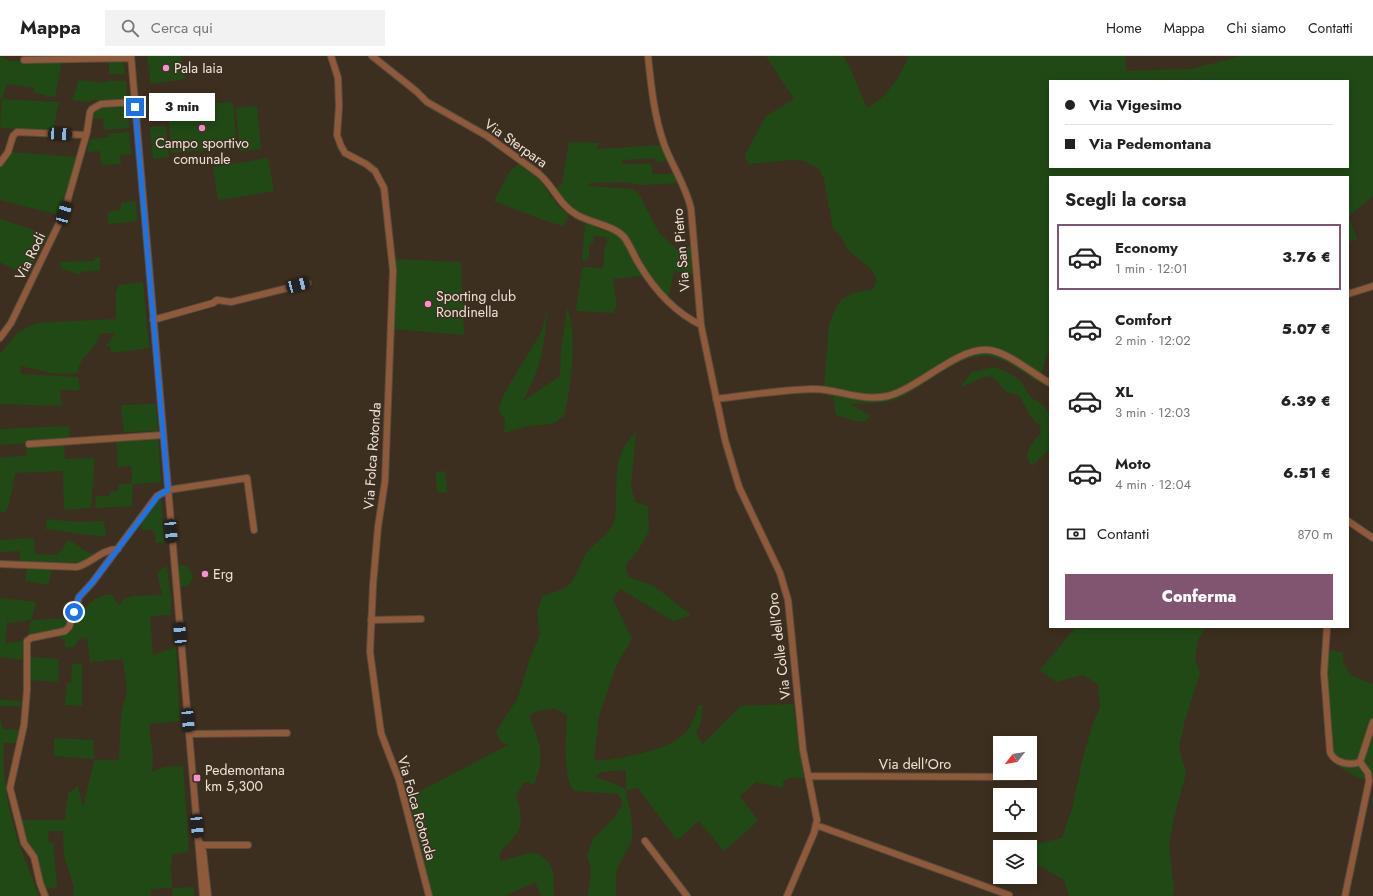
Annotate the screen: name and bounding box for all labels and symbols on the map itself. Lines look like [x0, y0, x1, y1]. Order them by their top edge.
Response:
place label: Pala Iaia [174, 58, 223, 78]
marker: Pala Iaia [161, 63, 171, 73]
callout: 3 min [149, 93, 215, 121]
route end [126, 98, 144, 116]
street label: Via Sterpara [480, 114, 552, 172]
marker: Campo sportivo comunale [197, 123, 207, 133]
car [48, 127, 72, 141]
place label: Campo sportivo comunale [155, 133, 249, 169]
car [55, 200, 73, 226]
street label: Via San Pietro [667, 207, 695, 293]
street label: Via Rodi [10, 229, 50, 283]
car [285, 276, 311, 294]
place label: Sporting club Rondinella [436, 286, 516, 322]
marker: Sporting club Rondinella [423, 299, 433, 309]
street label: Via Folca Rotonda [358, 402, 386, 510]
car [164, 519, 178, 543]
place label: Erg [213, 564, 233, 584]
marker: Erg [200, 569, 210, 579]
street label: Via Colle dell'Oro [762, 591, 795, 701]
route start [65, 603, 83, 621]
car [173, 622, 187, 646]
car [181, 708, 195, 732]
north arrow [993, 736, 1037, 780]
street label: Via Folca Rotonda [393, 754, 441, 862]
street label: Via dell'Oro [879, 754, 952, 774]
place label: Pedemontana km 5,300 [205, 760, 285, 796]
marker: Pedemontana km 5,300 [192, 773, 202, 783]
car [190, 814, 204, 838]

